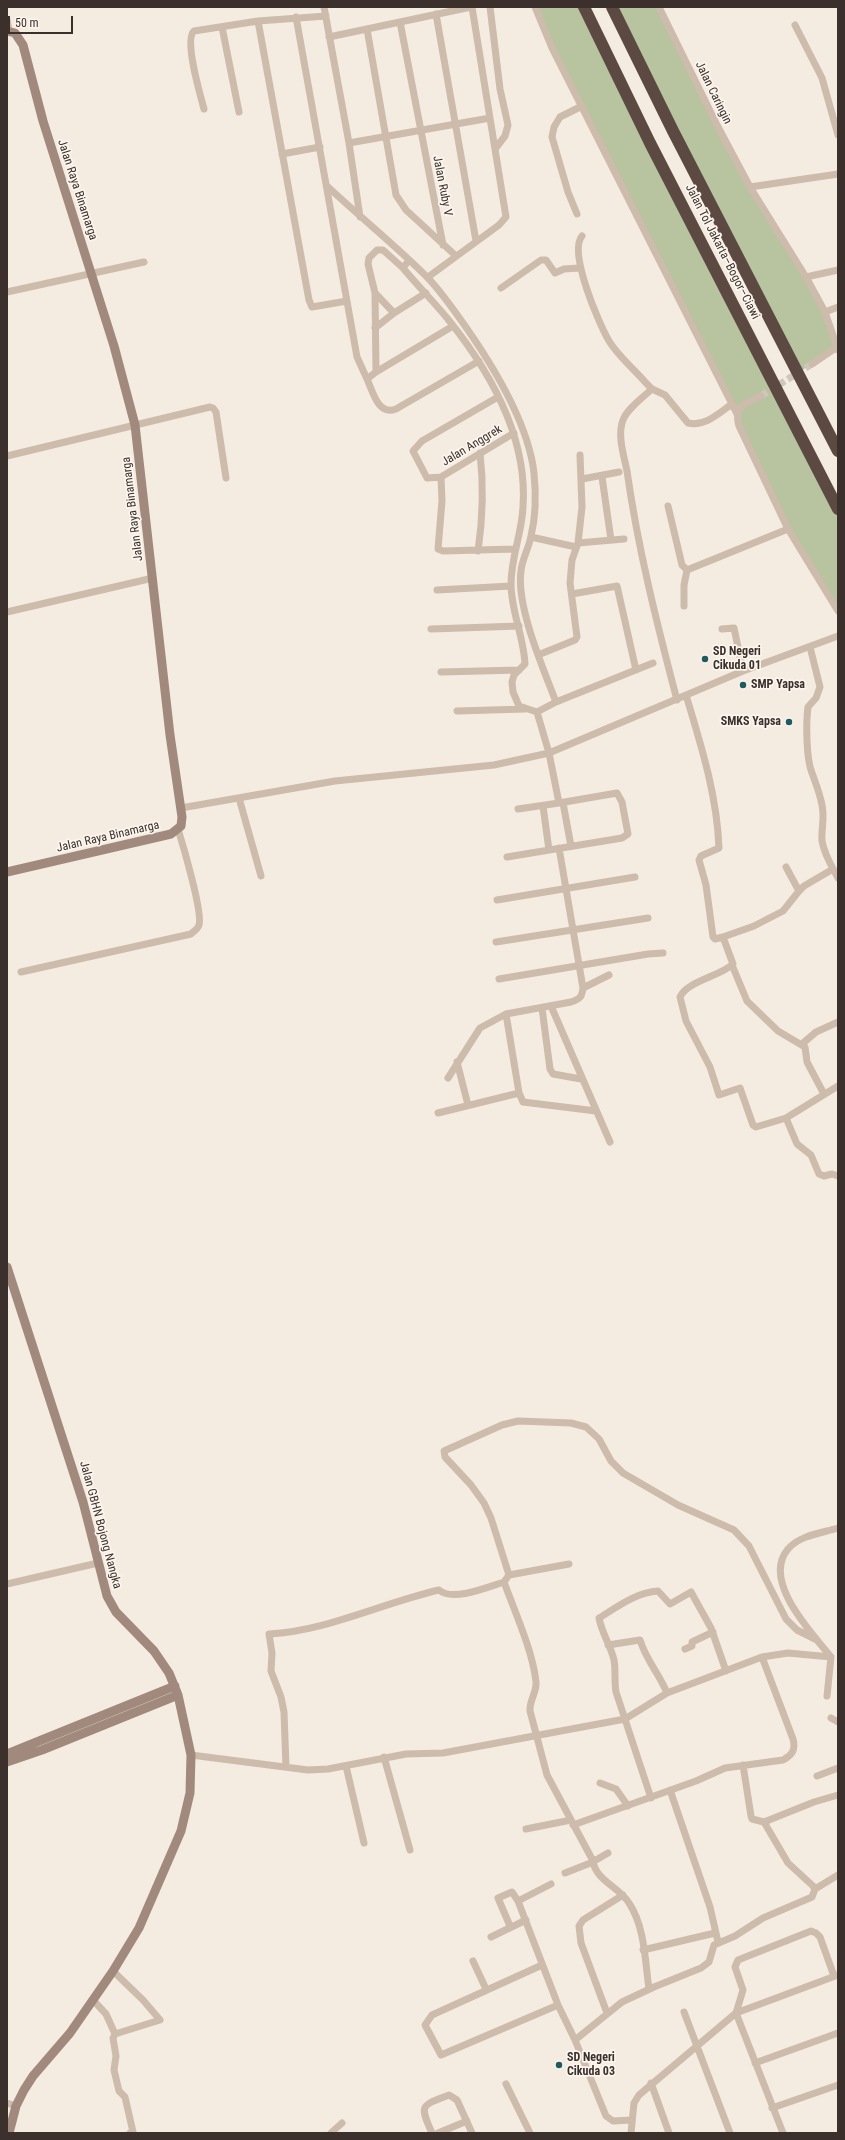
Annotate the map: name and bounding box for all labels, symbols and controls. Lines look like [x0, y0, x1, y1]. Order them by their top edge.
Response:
scale bar [10, 8, 75, 34]
text: 50 m [15, 16, 39, 30]
street label: Jalan Caringin [692, 59, 734, 127]
street label: Jalan Raya Binamarga [54, 138, 100, 242]
street label: Jalan Ruby V [429, 155, 455, 217]
street label: Jalan Tol Jakarta–Bogor–Ciawi [682, 182, 762, 322]
street label: Jalan Anggrek [439, 422, 505, 470]
street label: Jalan Raya Binamarga [119, 456, 147, 562]
place label: SD Negeri Cikuda 01 [713, 645, 761, 673]
marker: SD Negeri Cikuda 01 [700, 654, 710, 664]
place label: SMP Yapsa [751, 678, 805, 692]
marker: SMP Yapsa [738, 680, 748, 690]
place label: SMKS Yapsa [721, 715, 781, 729]
marker: SMKS Yapsa [784, 717, 794, 727]
street label: Jalan Raya Binamarga [55, 818, 161, 856]
street label: Jalan GBHN Bojong Nangka [76, 1460, 124, 1590]
place label: SD Negeri Cikuda 03 [567, 2051, 615, 2079]
marker: SD Negeri Cikuda 03 [554, 2060, 564, 2070]

